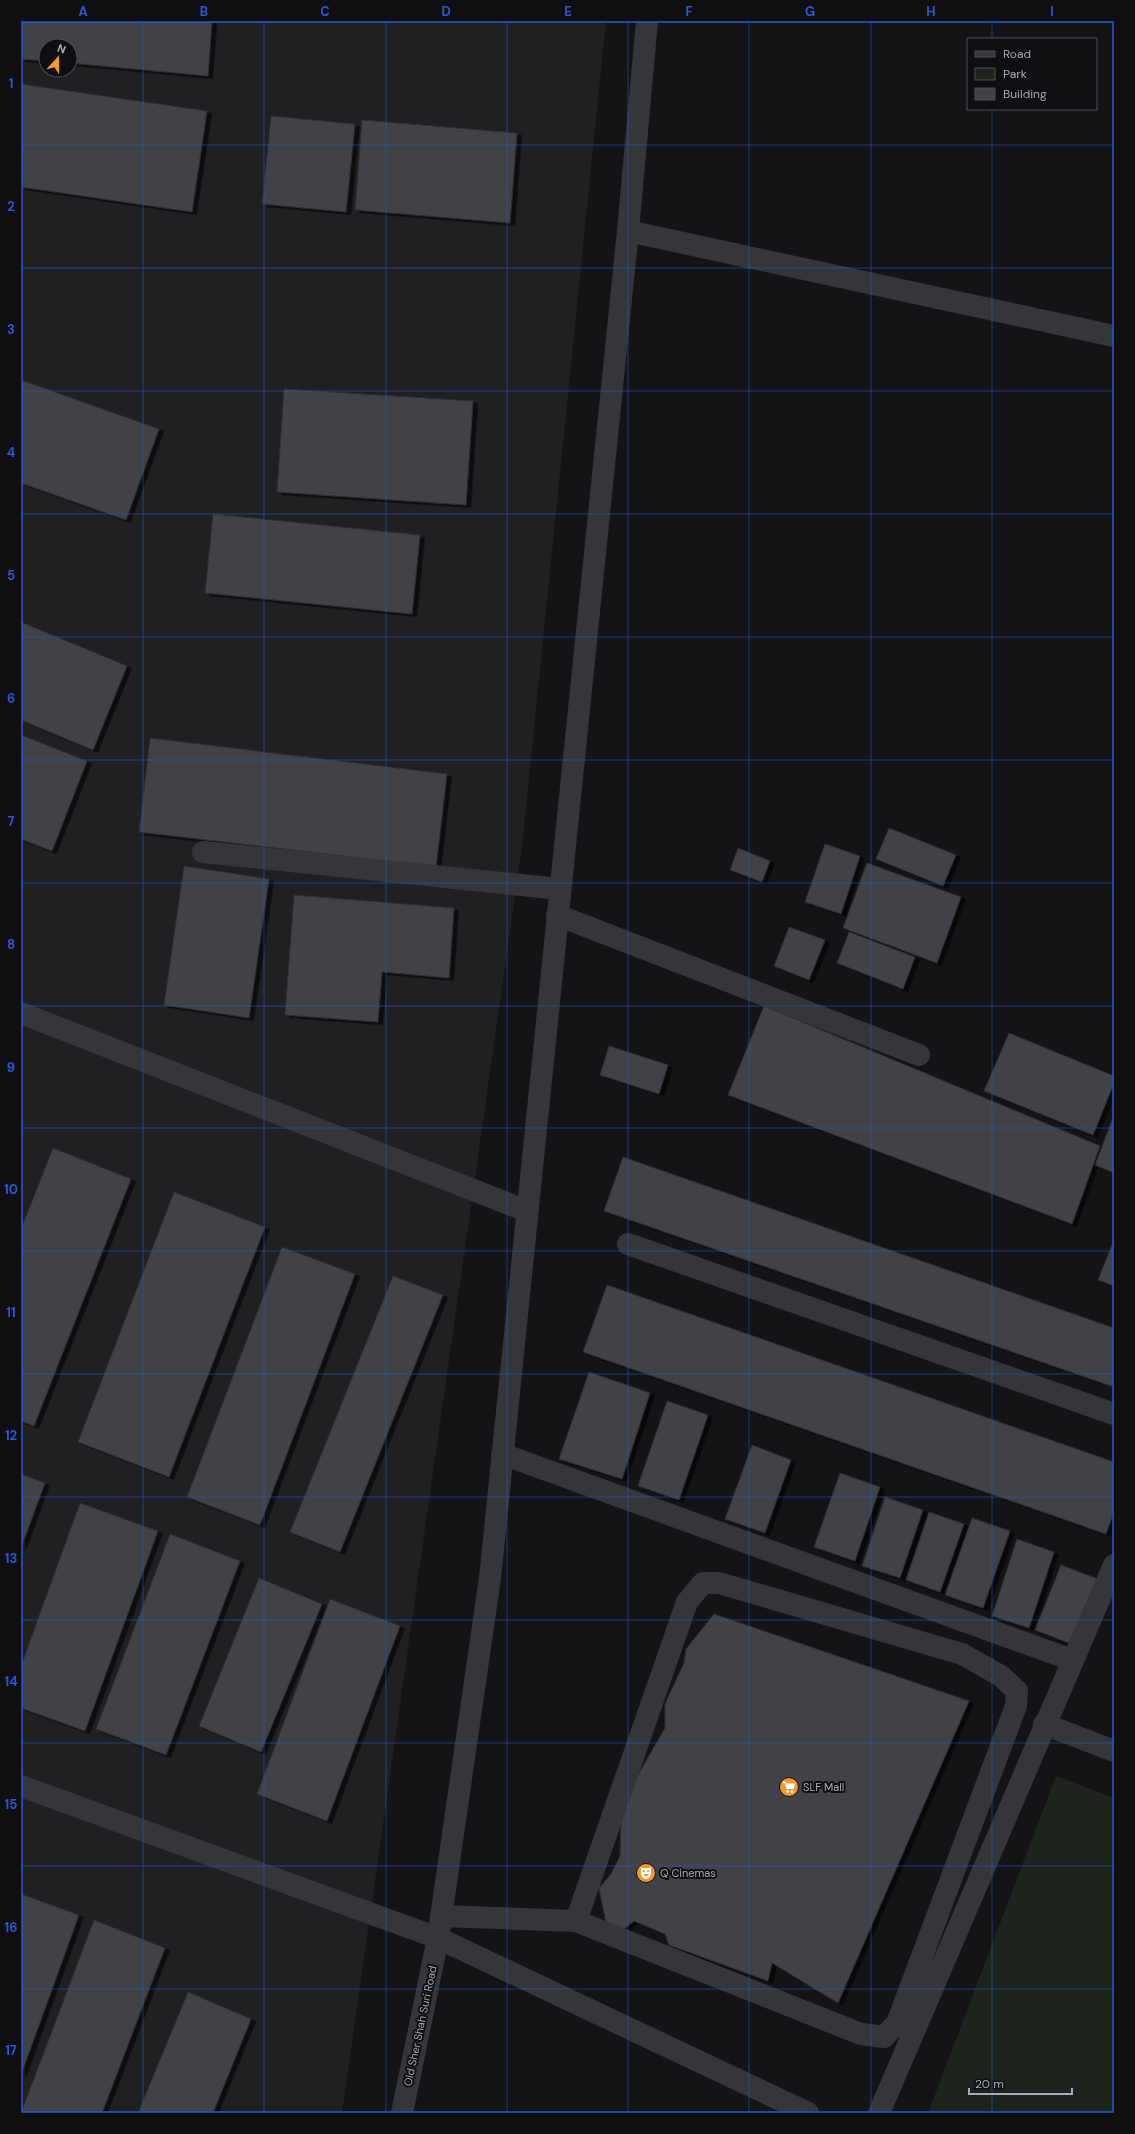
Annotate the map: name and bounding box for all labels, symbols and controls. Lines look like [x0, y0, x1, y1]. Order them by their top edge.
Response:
text: A [78, 3, 88, 20]
text: B [200, 3, 208, 20]
text: C [320, 3, 330, 20]
text: D [441, 3, 451, 20]
text: E [564, 3, 572, 20]
text: F [685, 3, 693, 20]
text: G [805, 3, 815, 20]
text: H [926, 3, 936, 20]
text: I [1050, 3, 1054, 20]
north arrow [38, 38, 78, 78]
legend [967, 38, 1097, 110]
text: N [55, 41, 68, 57]
text: Road [1003, 46, 1031, 62]
text: Park [1003, 66, 1027, 82]
text: 1 [9, 75, 13, 92]
text: Building [1003, 86, 1047, 102]
text: 2 [7, 198, 15, 215]
text: 3 [7, 321, 15, 338]
text: 4 [7, 444, 15, 461]
text: 5 [7, 567, 15, 584]
text: 6 [7, 690, 15, 707]
text: 7 [8, 813, 15, 830]
text: 8 [7, 936, 15, 953]
text: 9 [7, 1059, 15, 1076]
text: 10 [4, 1181, 18, 1198]
text: 11 [6, 1304, 16, 1321]
text: 12 [5, 1427, 17, 1444]
text: 13 [5, 1550, 17, 1567]
text: 14 [4, 1673, 18, 1690]
supermarket icon: SLF Mall [778, 1776, 800, 1798]
place label: SLF Mall [803, 1780, 844, 1794]
text: 15 [5, 1796, 17, 1813]
theatre icon: Q Cinemas [635, 1862, 657, 1884]
place label: Q Cinemas [660, 1866, 716, 1880]
text: 16 [5, 1919, 17, 1936]
street label: Old Sher Shah Suri Road [400, 1964, 440, 2087]
text: 17 [5, 2042, 17, 2059]
scale bar [969, 2070, 1072, 2096]
text: 20 m [975, 2076, 1004, 2092]

